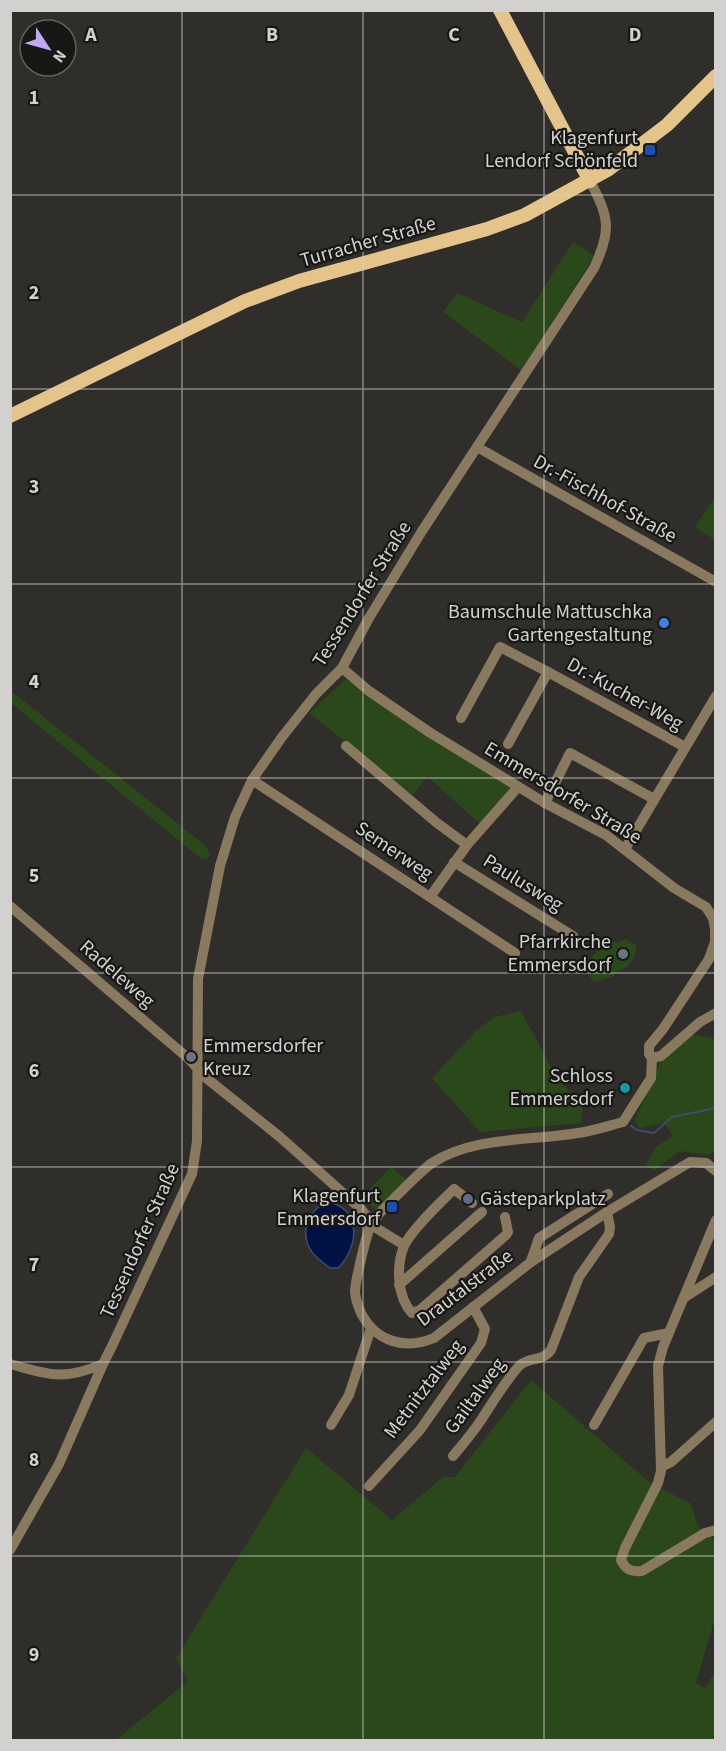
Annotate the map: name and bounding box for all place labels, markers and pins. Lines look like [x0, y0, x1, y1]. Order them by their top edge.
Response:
place label: Klagenfurt Lendorf Schönfeld [485, 124, 638, 175]
marker: Klagenfurt Lendorf Schönfeld [643, 143, 657, 157]
place label: Baumschule Mattuschka Gartengestaltung [448, 598, 652, 649]
marker: Baumschule Mattuschka Gartengestaltung [657, 616, 671, 630]
place label: Pfarrkirche Emmersdorf [507, 928, 612, 979]
marker: Pfarrkirche Emmersdorf [616, 947, 630, 961]
place label: Emmersdorfer Kreuz [203, 1032, 323, 1083]
marker: Emmersdorfer Kreuz [184, 1050, 198, 1064]
place label: Schloss Emmersdorf [509, 1062, 614, 1113]
marker: Schloss Emmersdorf [618, 1081, 632, 1095]
place label: Klagenfurt Emmersdorf [276, 1182, 381, 1233]
place label: Gästeparkplatz [480, 1185, 606, 1213]
marker: Gästeparkplatz [461, 1192, 475, 1206]
marker: Klagenfurt Emmersdorf [385, 1200, 399, 1214]

